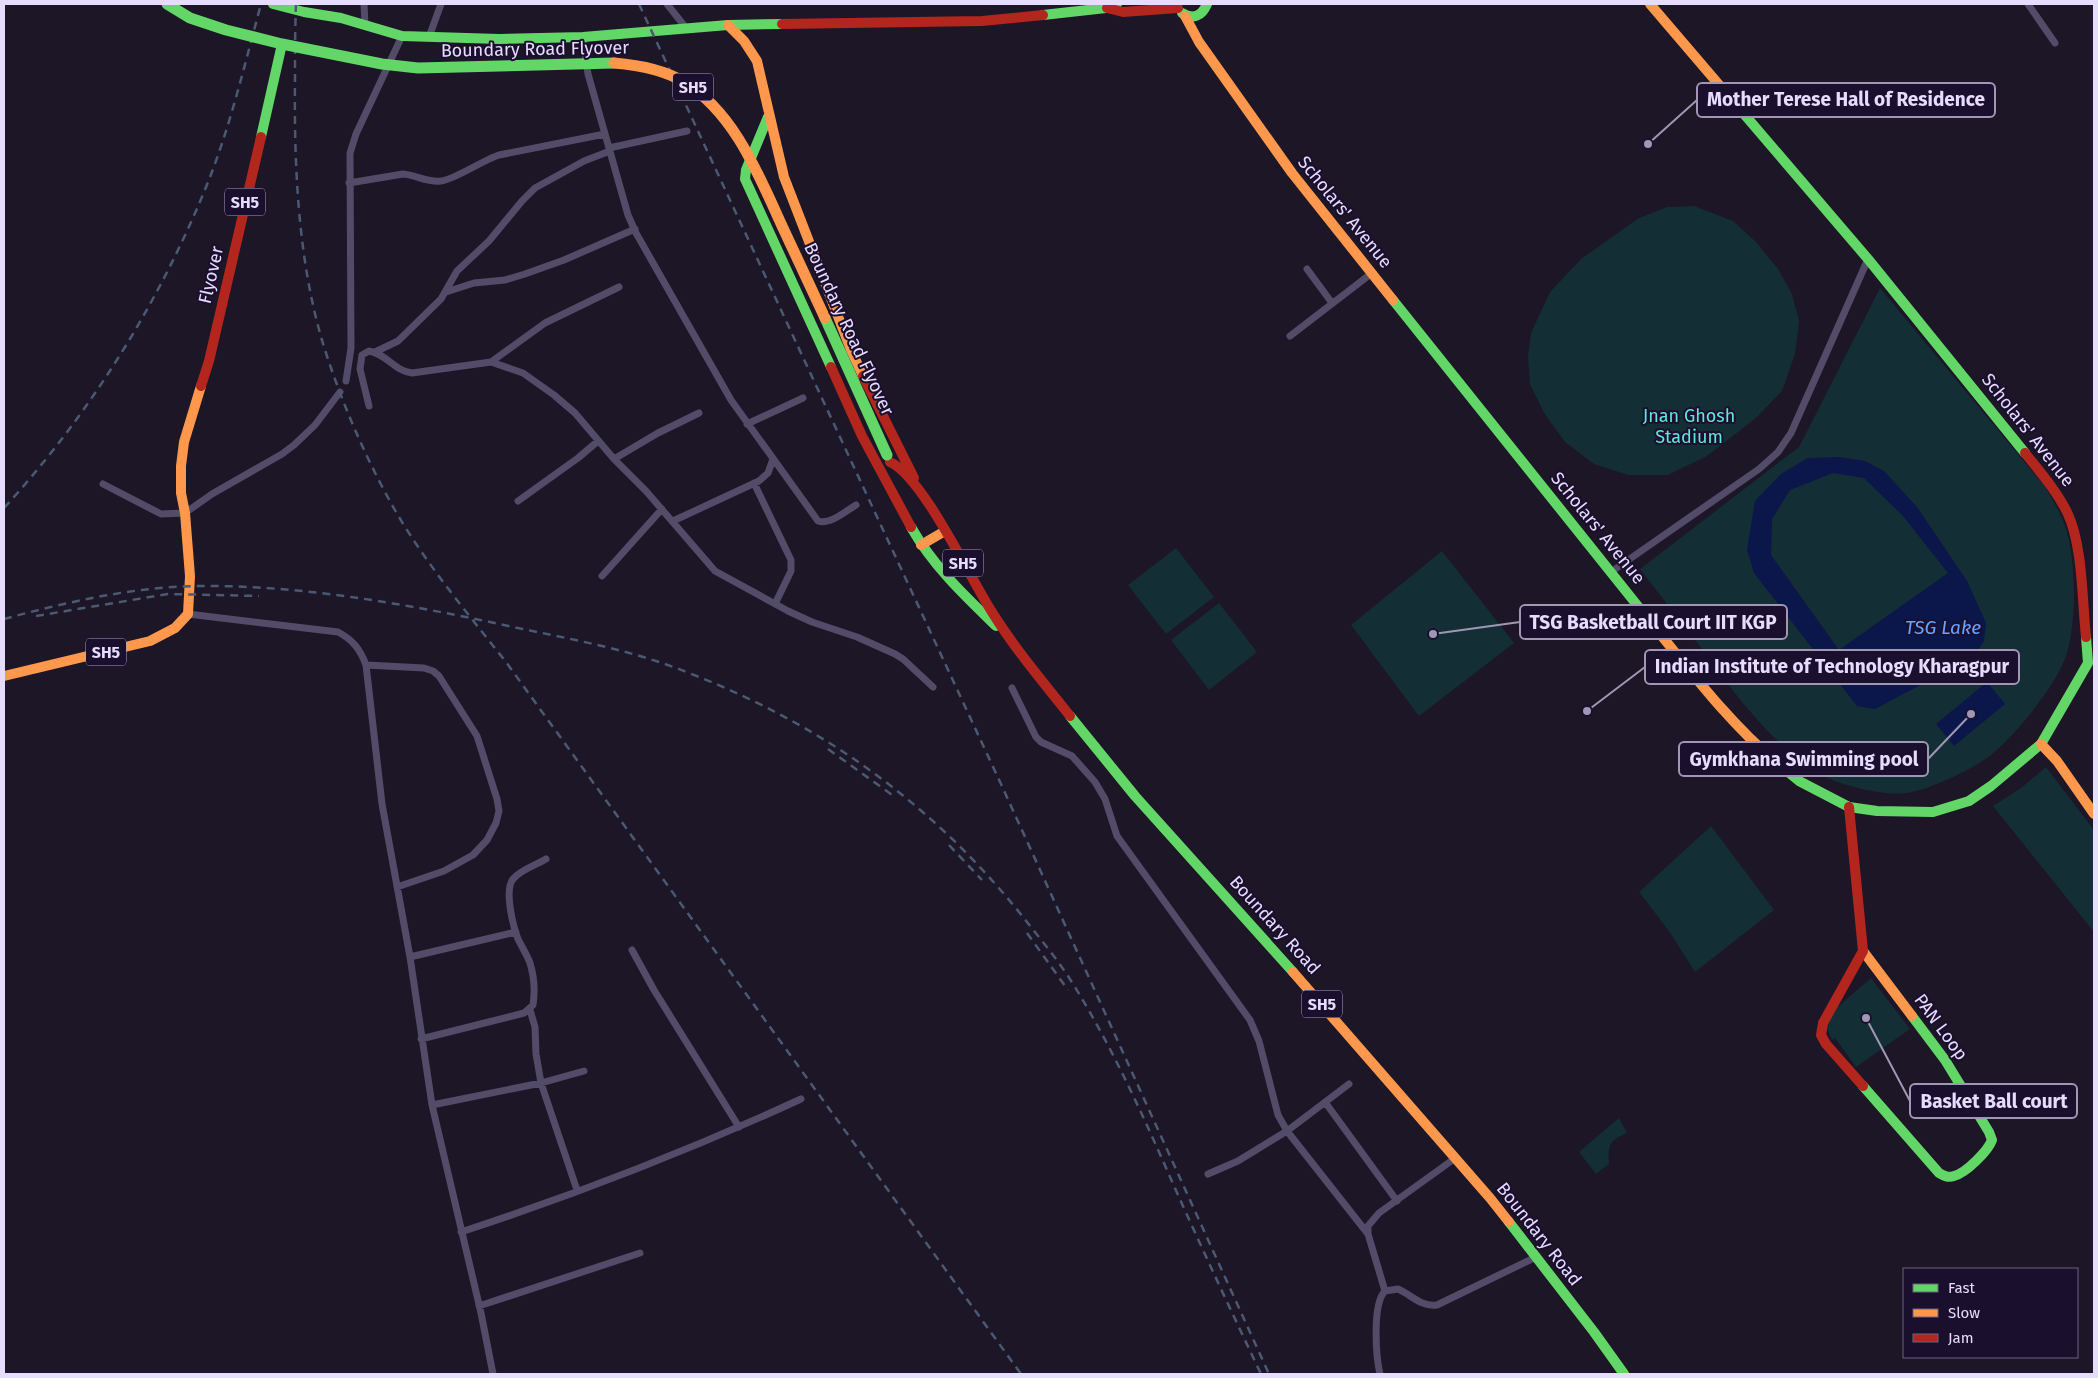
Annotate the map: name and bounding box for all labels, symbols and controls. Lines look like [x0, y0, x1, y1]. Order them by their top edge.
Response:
street label: Boundary Road Flyover [441, 36, 629, 62]
road number: SH5 [673, 74, 713, 100]
callout: Mother Terese Hall of Residence [1697, 83, 1995, 117]
text: Mother Terese Hall of Residence [1707, 88, 1985, 111]
street label: Scholars' Avenue [1293, 152, 1397, 272]
road number: SH5 [225, 188, 265, 216]
street label: Boundary Road Flyover [799, 239, 899, 419]
street label: Flyover [194, 244, 228, 306]
street label: Scholars' Avenue [1977, 369, 2079, 491]
park label: Jnan Ghosh Stadium [1643, 405, 1735, 448]
street label: Scholars' Avenue [1546, 468, 1650, 588]
road number: SH5 [943, 550, 983, 576]
callout: TSG Basketball Court IIT KGP [1520, 605, 1787, 639]
text: TSG Basketball Court IIT KGP [1529, 611, 1777, 634]
water label: TSG Lake [1905, 616, 1981, 639]
road number: SH5 [86, 638, 126, 666]
callout: Indian Institute of Technology Kharagpur [1645, 650, 2019, 684]
text: Indian Institute of Technology Kharagpur [1655, 655, 2010, 678]
callout: Gymkhana Swimming pool [1679, 742, 1928, 776]
text: Gymkhana Swimming pool [1690, 748, 1919, 771]
street label: Boundary Road [1225, 871, 1325, 979]
street label: PAN Loop [1909, 989, 1973, 1065]
road number: SH5 [1302, 991, 1342, 1018]
callout: Basket Ball court [1910, 1084, 2077, 1118]
text: Basket Ball court [1920, 1090, 2068, 1113]
street label: Boundary Road [1492, 1178, 1586, 1290]
legend [1903, 1268, 2078, 1358]
text: Fast [1948, 1279, 1975, 1297]
text: Slow [1948, 1304, 1980, 1322]
text: Jam [1948, 1329, 1974, 1347]

